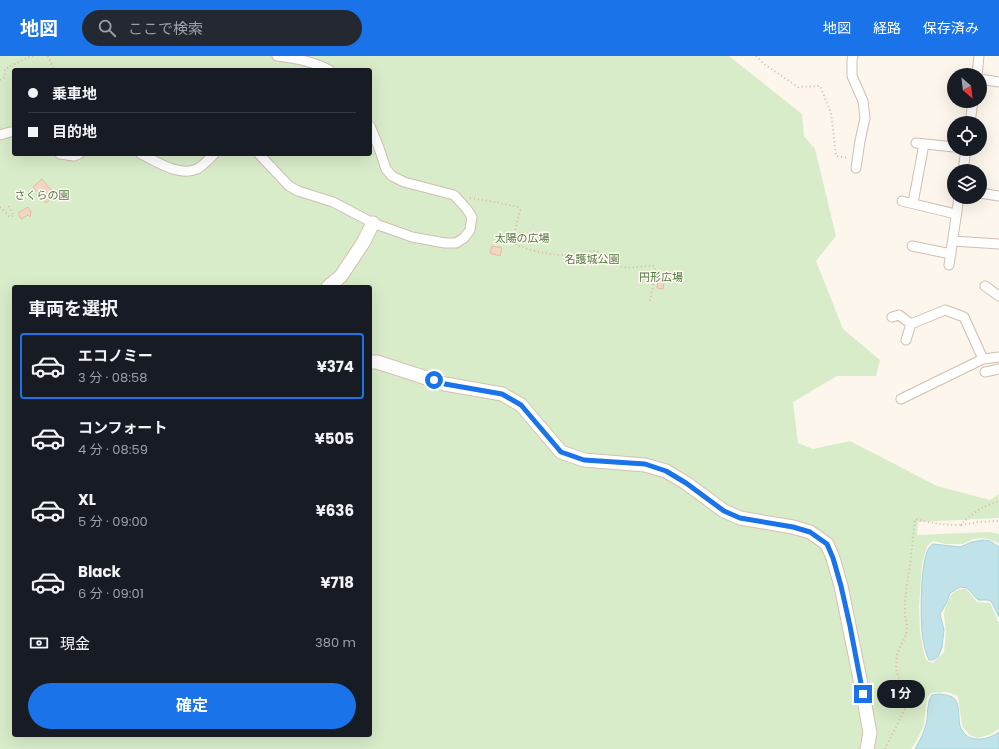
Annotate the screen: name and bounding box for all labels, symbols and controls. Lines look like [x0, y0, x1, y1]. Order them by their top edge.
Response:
search box [82, 10, 362, 46]
text: 地図 [20, 15, 58, 42]
icon: search [96, 17, 118, 39]
text: ここで検索 [128, 18, 203, 39]
text: 地図 [823, 18, 851, 38]
text: 経路 [873, 18, 901, 38]
text: 保存済み [923, 18, 979, 38]
north arrow [947, 68, 987, 108]
map controls [947, 68, 987, 204]
text: 乗車地 [52, 83, 97, 104]
button: locate [947, 116, 987, 156]
text: 目的地 [52, 121, 97, 142]
button: layers [947, 164, 987, 204]
park label: さくらの園 [15, 187, 70, 203]
park label: 太陽の広場 [495, 230, 550, 246]
park label: 名護城公園 [565, 251, 620, 267]
park label: 円形広場 [639, 269, 683, 285]
text: 車両を選択 [28, 296, 118, 321]
text: エコノミー [78, 345, 153, 366]
icon: car [30, 348, 66, 384]
text: ¥374 [317, 356, 354, 377]
text: 3 分 · 08:58 [78, 368, 147, 387]
route start [425, 371, 443, 389]
text: コンフォート [78, 417, 168, 438]
icon: car [30, 420, 66, 456]
text: ¥505 [315, 428, 354, 449]
text: 4 分 · 08:59 [78, 440, 148, 459]
text: XL [78, 489, 96, 510]
icon: car [30, 492, 66, 528]
text: ¥636 [316, 500, 354, 521]
text: 5 分 · 09:00 [78, 512, 148, 531]
text: Black [78, 561, 121, 582]
icon: car [30, 564, 66, 600]
text: ¥718 [321, 572, 354, 593]
text: 6 分 · 09:01 [78, 584, 144, 603]
icon: cash [28, 632, 50, 654]
text: 現金 [60, 633, 90, 654]
text: 380 m [315, 633, 356, 652]
callout: 1 分 [877, 680, 925, 708]
button: 確定 [28, 683, 356, 729]
text: 1 分 [891, 684, 911, 703]
route end [854, 685, 872, 703]

